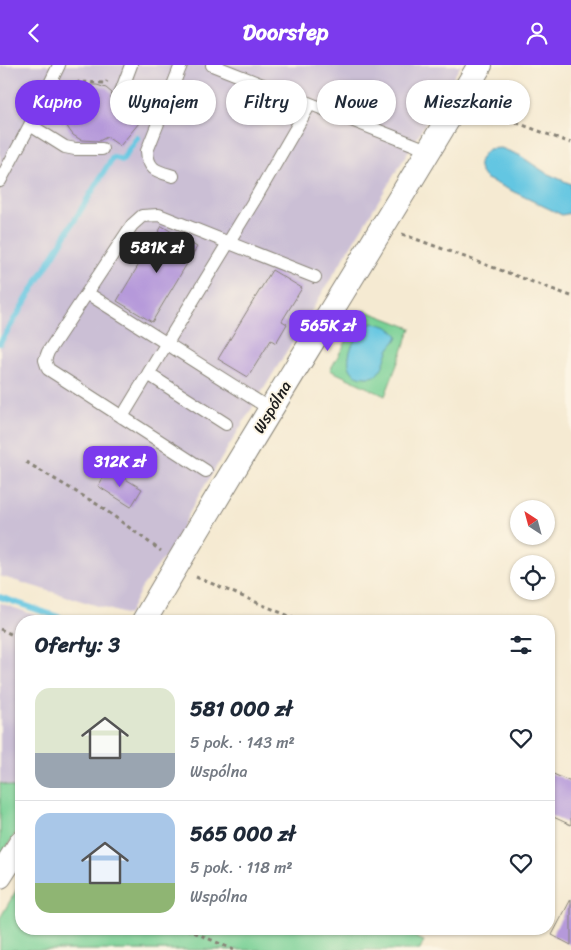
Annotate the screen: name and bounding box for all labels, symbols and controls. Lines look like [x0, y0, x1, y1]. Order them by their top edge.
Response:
text: Doorstep [243, 13, 328, 52]
icon: back [20, 19, 48, 47]
icon: person [523, 19, 551, 47]
chip: Kupno [15, 80, 100, 125]
chip: Wynajem [110, 80, 216, 125]
chip: Filtry [226, 80, 307, 125]
chip: Nowe [317, 80, 396, 125]
chip: Mieszkanie [406, 80, 530, 125]
pin: 581K zł [111, 231, 203, 274]
text: 581K zł [130, 233, 184, 262]
pin: 565K zł [282, 309, 374, 352]
text: 565K zł [300, 311, 356, 340]
street label: Wspólna [245, 375, 299, 439]
pin: 312K zł [74, 445, 166, 488]
text: 312K zł [94, 447, 146, 476]
north arrow [510, 500, 555, 545]
map controls [510, 500, 555, 600]
button: locate [510, 555, 555, 600]
text: Oferty: 3 [35, 626, 120, 664]
icon: filters [507, 631, 535, 659]
text: 581 000 zł [190, 690, 292, 728]
icon: home [75, 708, 135, 768]
icon: heart [507, 724, 535, 752]
text: 5 pok. · 143 m² [190, 728, 295, 757]
text: Wspólna [190, 757, 248, 786]
text: 565 000 zł [190, 815, 295, 853]
icon: home [75, 833, 135, 893]
icon: heart [507, 849, 535, 877]
text: 5 pok. · 118 m² [190, 853, 293, 882]
text: Wspólna [190, 882, 248, 911]

